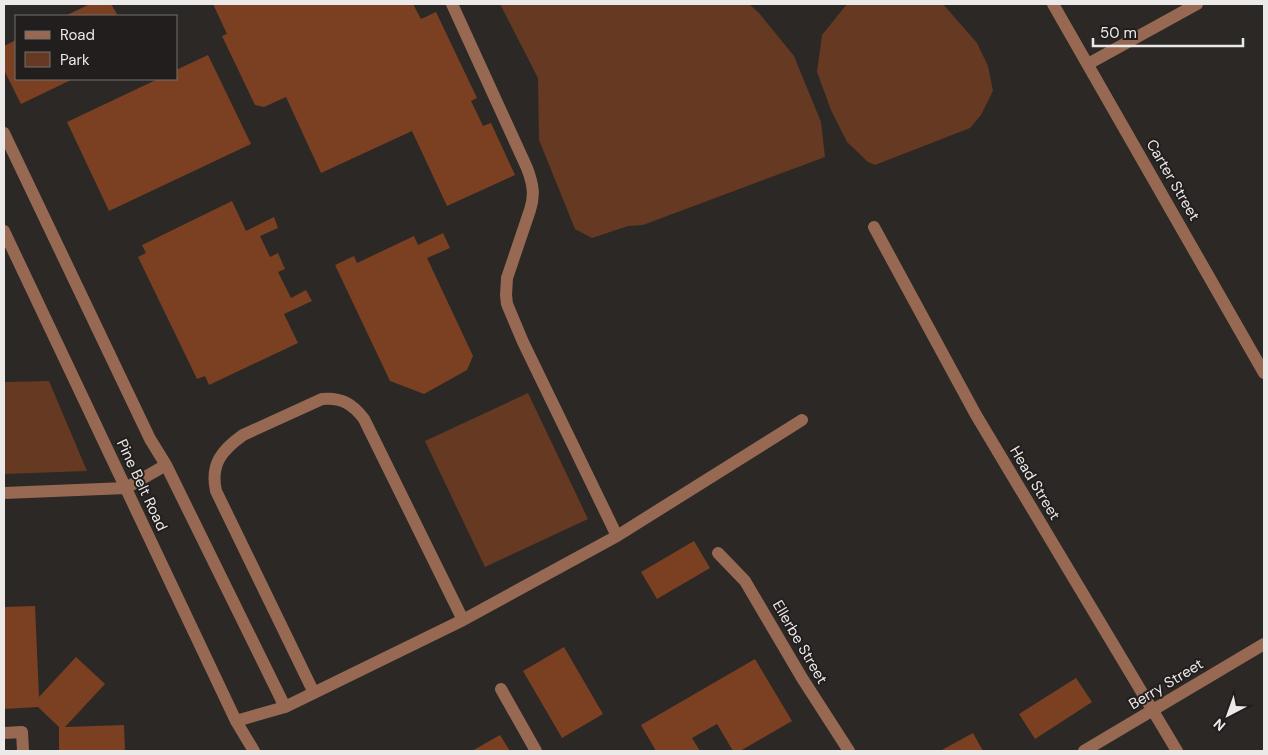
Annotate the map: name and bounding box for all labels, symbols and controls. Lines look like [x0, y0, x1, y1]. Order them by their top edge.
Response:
legend [15, 15, 178, 80]
scale bar [1093, 15, 1243, 47]
text: 50 m [1100, 23, 1137, 43]
text: Road [60, 25, 95, 45]
text: Park [60, 50, 90, 70]
street label: Carter Street [1142, 136, 1204, 224]
street label: Pine Belt Road [112, 436, 172, 534]
street label: Head Street [1005, 442, 1065, 524]
street label: Ellerbe Street [768, 596, 832, 688]
street label: Berry Street [1125, 654, 1207, 714]
north arrow [1203, 690, 1253, 740]
text: N [1210, 715, 1229, 735]

